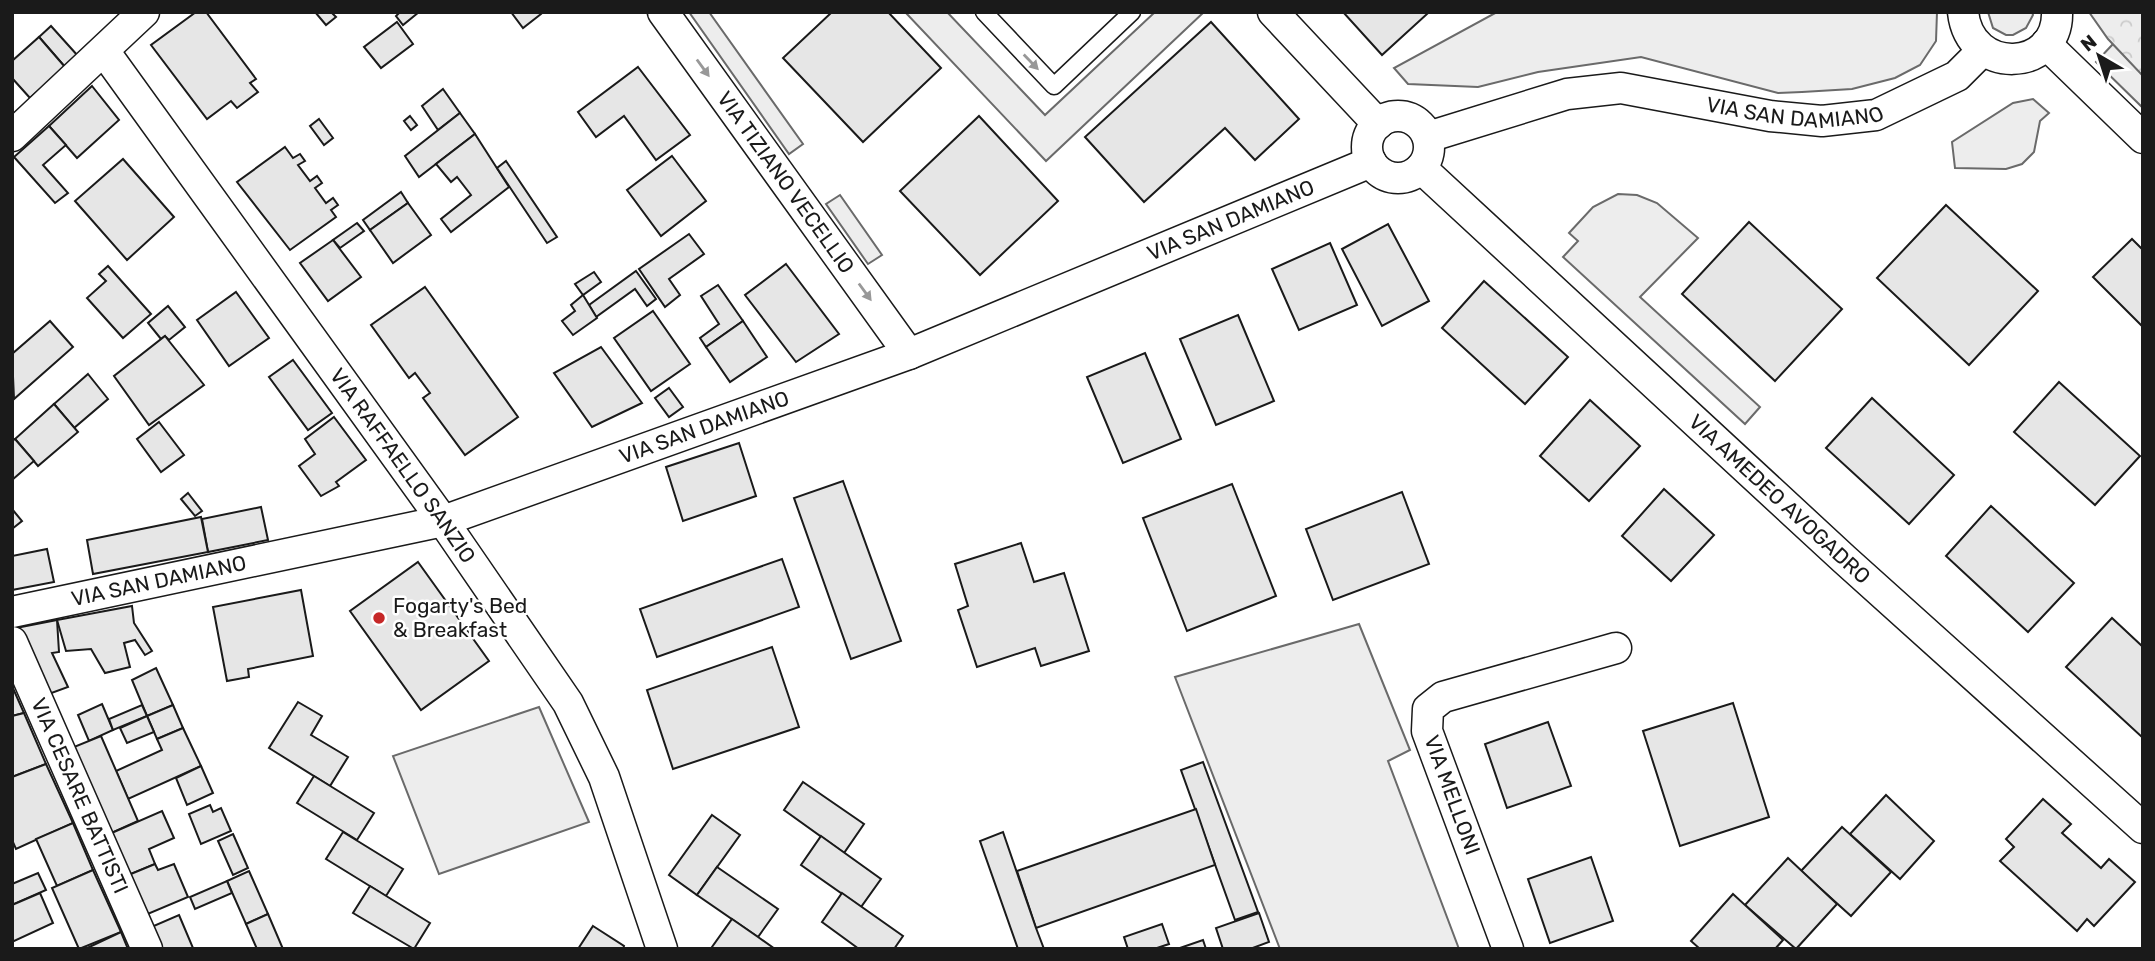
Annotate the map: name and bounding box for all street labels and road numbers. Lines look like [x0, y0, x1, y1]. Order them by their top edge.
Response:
street label: VIA TIZIANO VECELLIO [712, 86, 860, 278]
street label: VIA SAN DAMIANO [1704, 91, 1888, 133]
street label: VIA SAN DAMIANO [1143, 174, 1318, 266]
street label: VIA RAFFAELLO SANZIO [325, 363, 481, 568]
street label: VIA SAN DAMIANO [616, 385, 792, 469]
street label: VIA AMEDEO AVOGADRO [1684, 409, 1876, 589]
street label: VIA SAN DAMIANO [69, 550, 249, 611]
street label: VIA CESARE BATTISTI [26, 694, 134, 897]
street label: VIA MELLONI [1419, 732, 1486, 858]

